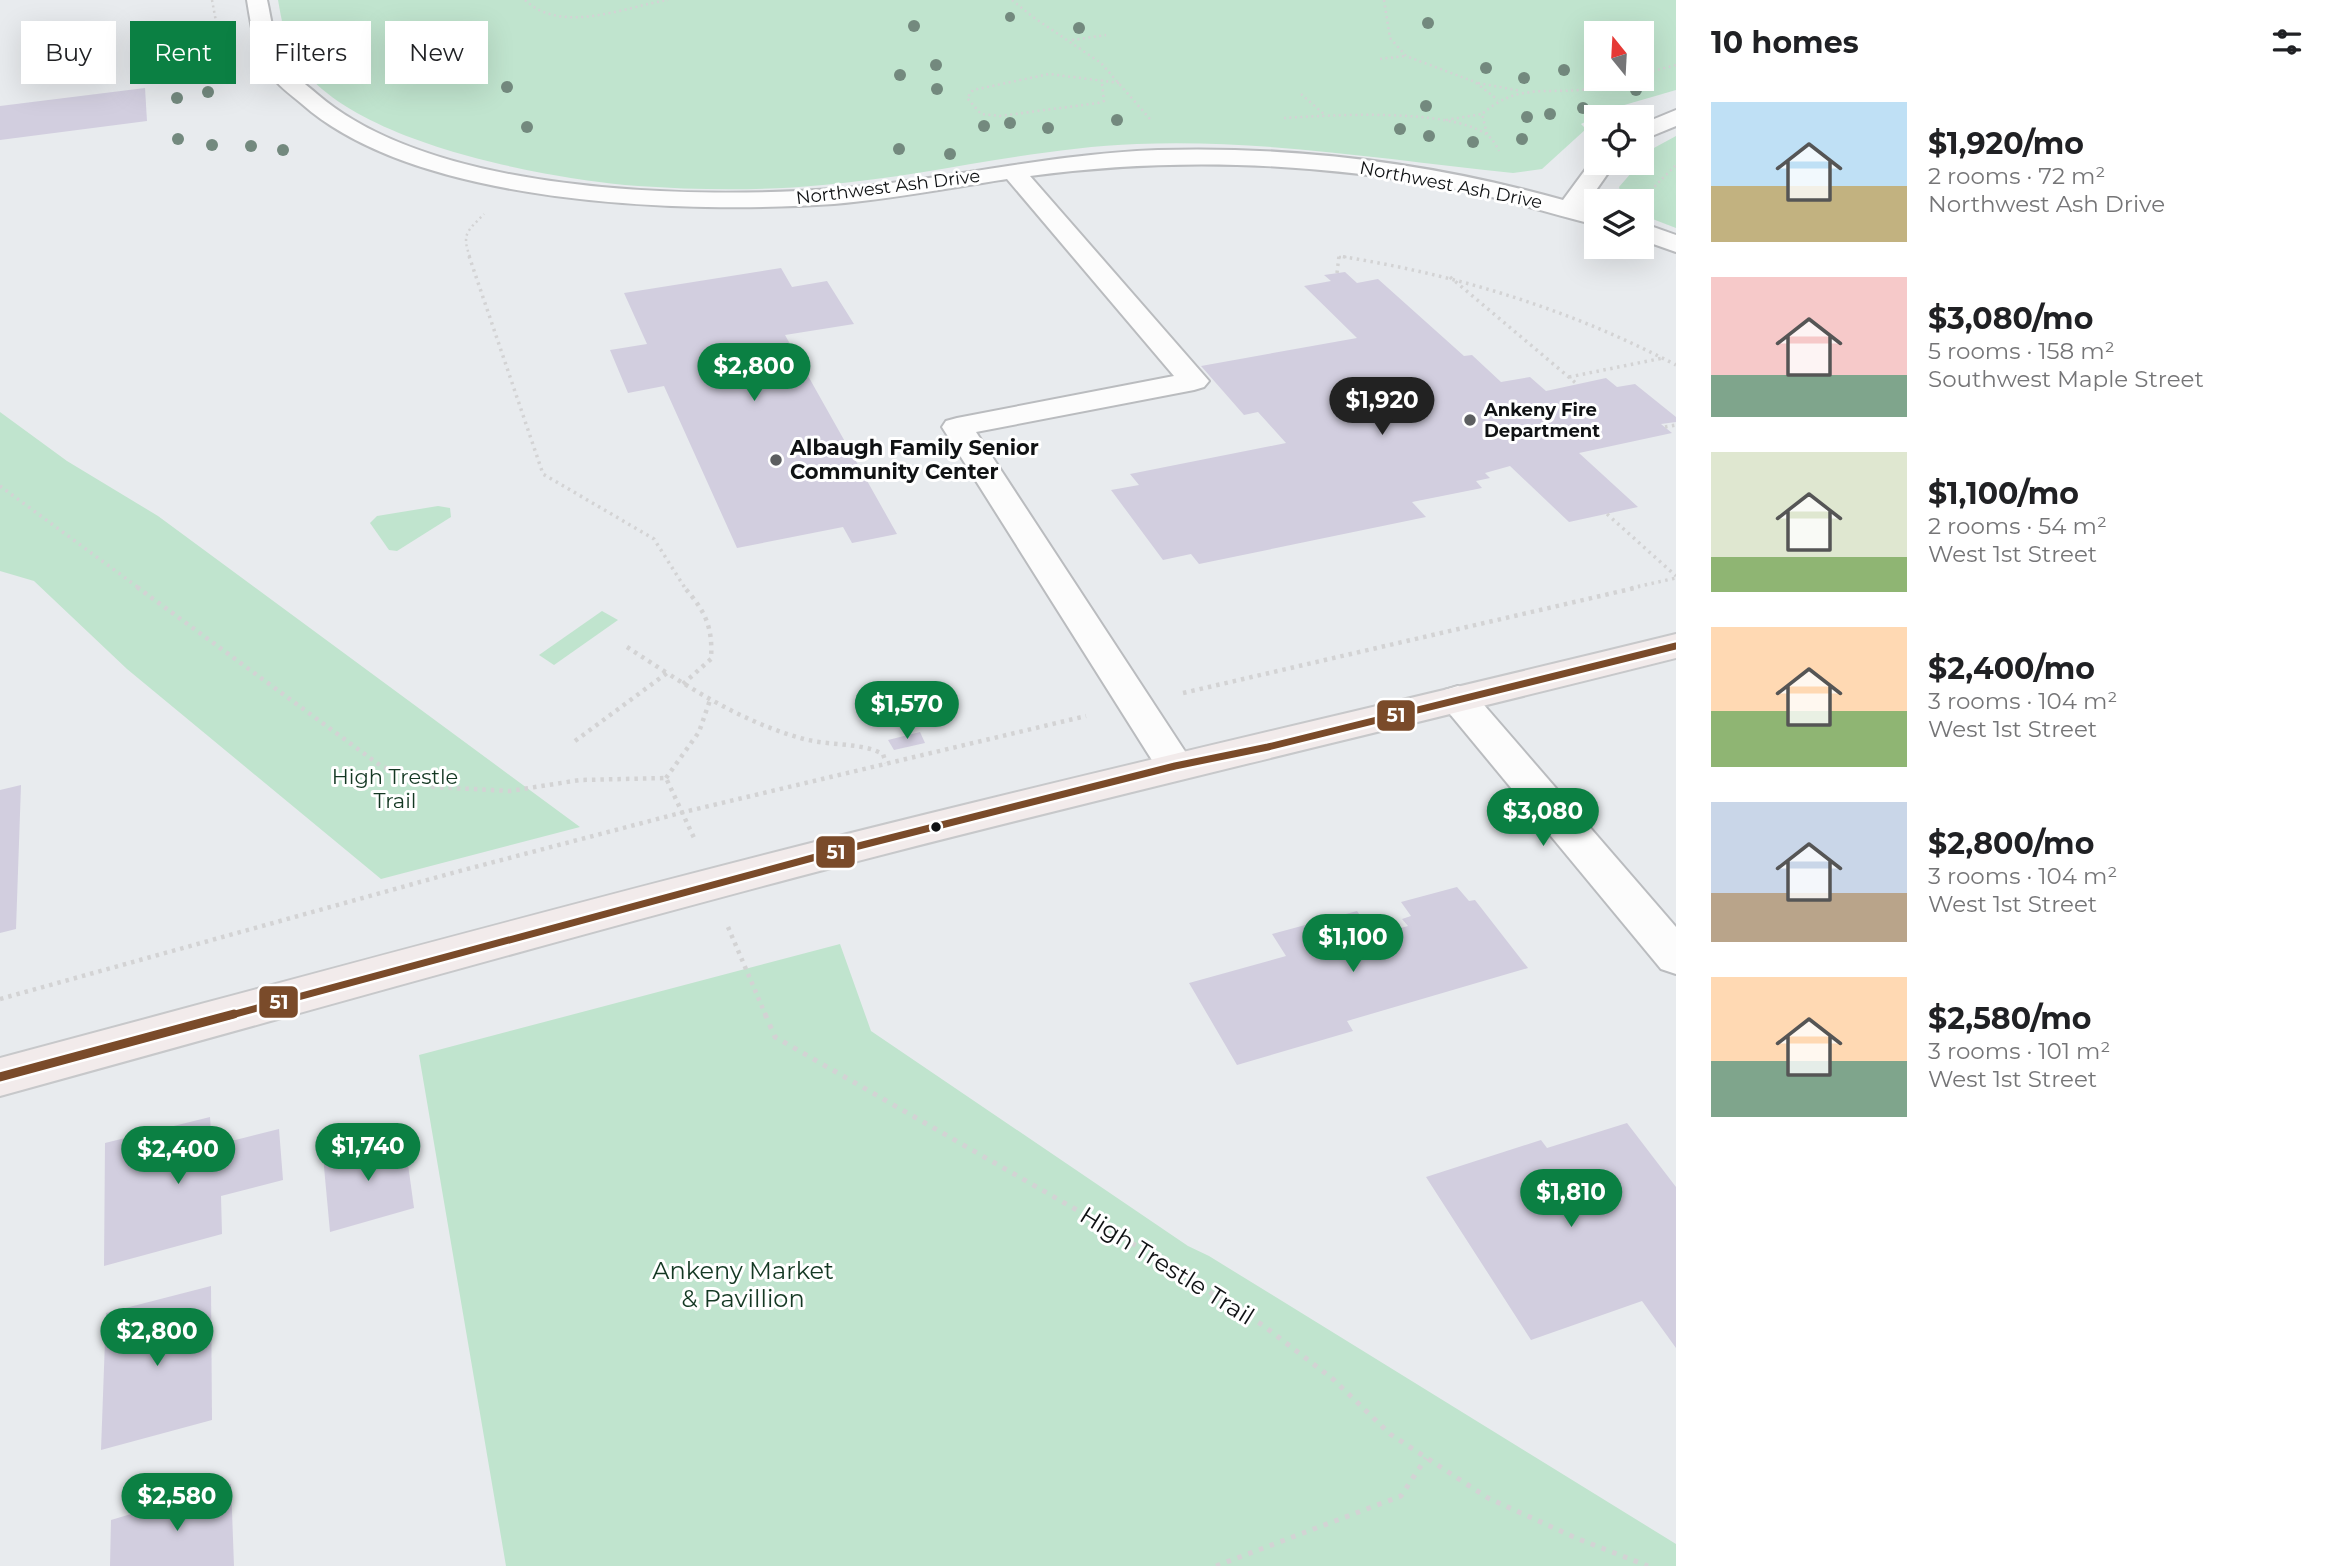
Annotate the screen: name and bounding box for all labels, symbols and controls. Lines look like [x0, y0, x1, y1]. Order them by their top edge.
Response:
chip: Buy [21, 21, 116, 84]
chip: Rent [130, 21, 236, 84]
chip: Filters [250, 21, 371, 84]
chip: New [385, 21, 488, 84]
north arrow [1584, 21, 1654, 91]
map controls [1584, 21, 1654, 259]
icon: filters [2268, 23, 2306, 61]
text: 10 homes [1711, 24, 1859, 61]
button: locate [1584, 105, 1654, 175]
text: $1,920/mo [1928, 125, 2084, 162]
icon: home [1767, 130, 1851, 214]
street label: Northwest Ash Drive [1358, 156, 1544, 214]
text: 2 rooms · 72 m² [1928, 162, 2105, 190]
street label: Northwest Ash Drive [795, 165, 982, 209]
button: layers [1584, 189, 1654, 259]
text: Northwest Ash Drive [1928, 190, 2165, 218]
text: $3,080/mo [1928, 300, 2093, 337]
icon: home [1767, 305, 1851, 389]
text: 5 rooms · 158 m² [1928, 337, 2115, 365]
pin: $2,800 [697, 344, 811, 403]
text: $2,800 [713, 352, 795, 380]
text: Southwest Maple Street [1928, 365, 2204, 393]
pin: $1,920 [1325, 378, 1439, 437]
text: $1,920 [1345, 386, 1419, 414]
place label: Ankeny Fire Department [1483, 399, 1600, 442]
marker: Ankeny Fire Department [1462, 412, 1478, 428]
place label: Albaugh Family Senior Community Center [789, 435, 1039, 484]
marker: Albaugh Family Senior Community Center [768, 452, 784, 468]
text: $1,100/mo [1928, 475, 2079, 512]
icon: home [1767, 480, 1851, 564]
text: 2 rooms · 54 m² [1928, 512, 2107, 540]
text: West 1st Street [1928, 540, 2097, 568]
text: $2,400/mo [1928, 650, 2095, 687]
icon: home [1767, 655, 1851, 739]
pin: $1,570 [850, 682, 964, 741]
text: 3 rooms · 104 m² [1928, 687, 2117, 715]
text: $1,570 [871, 690, 943, 718]
line badge: 51 [1376, 699, 1416, 732]
text: 51 [1387, 704, 1405, 727]
text: West 1st Street [1928, 715, 2097, 743]
park label: High Trestle Trail [332, 764, 458, 813]
pin: $3,080 [1486, 788, 1600, 848]
text: $3,080 [1503, 797, 1583, 825]
unlabelled marker [929, 820, 943, 834]
text: $2,800/mo [1928, 825, 2094, 862]
icon: home [1767, 830, 1851, 914]
line badge: 51 [815, 835, 856, 869]
text: 51 [827, 841, 845, 864]
text: 3 rooms · 104 m² [1928, 862, 2117, 890]
text: West 1st Street [1928, 890, 2097, 918]
pin: $1,100 [1296, 914, 1410, 974]
text: $1,100 [1318, 923, 1388, 951]
line badge: 51 [258, 985, 299, 1019]
text: 51 [270, 991, 288, 1014]
text: $2,580/mo [1928, 1000, 2092, 1037]
icon: home [1767, 1005, 1851, 1089]
text: 3 rooms · 101 m² [1928, 1037, 2110, 1065]
text: West 1st Street [1928, 1065, 2097, 1093]
pin: $1,740 [311, 1124, 425, 1183]
pin: $2,400 [121, 1126, 235, 1186]
text: $1,740 [331, 1132, 405, 1160]
text: $2,400 [137, 1135, 219, 1163]
pin: $1,810 [1514, 1170, 1628, 1229]
text: $1,810 [1536, 1178, 1606, 1206]
street label: High Trestle Trail [1075, 1200, 1260, 1331]
park label: Ankeny Market & Pavillion [652, 1256, 834, 1313]
pin: $2,800 [100, 1308, 214, 1368]
text: $2,800 [116, 1317, 198, 1345]
pin: $2,580 [120, 1474, 234, 1533]
text: $2,580 [138, 1482, 216, 1510]

